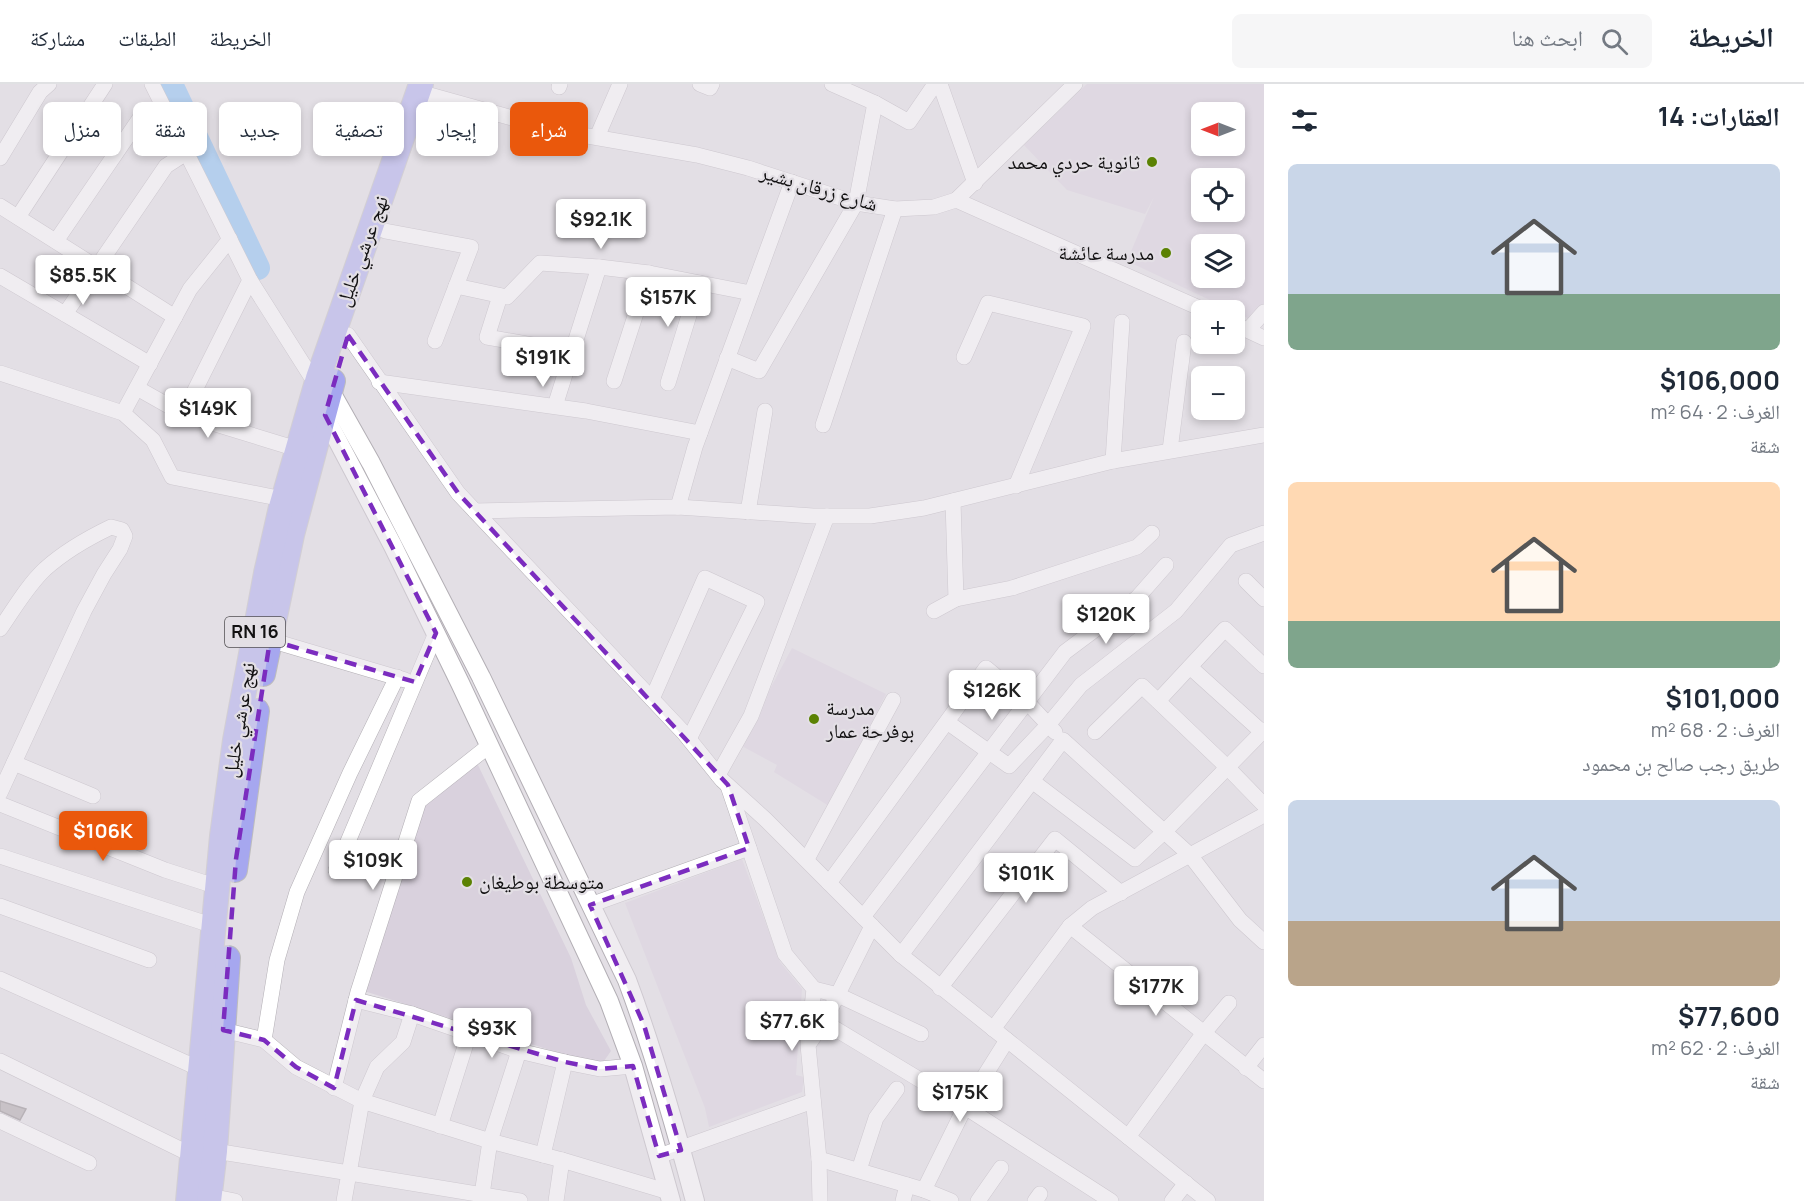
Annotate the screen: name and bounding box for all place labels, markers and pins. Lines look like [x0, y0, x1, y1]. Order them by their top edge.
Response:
place label: ثانوية حردي محمد [1008, 148, 1140, 178]
marker: ثانوية حردي محمد [1145, 155, 1159, 169]
pin: $92.1K [552, 199, 650, 250]
place label: مدرسة عائشة [1059, 239, 1154, 266]
marker: مدرسة عائشة [1159, 246, 1173, 260]
pin: $85.5K [34, 255, 132, 306]
pin: $157K [626, 277, 710, 328]
pin: $191K [501, 337, 585, 388]
pin: $149K [166, 388, 250, 439]
pin: $120K [1064, 594, 1148, 645]
pin: $126K [950, 670, 1034, 721]
place label: مدرسة بوفرحة عمار [825, 694, 914, 744]
marker: مدرسة بوفرحة عمار [807, 712, 821, 726]
pin: $106K [61, 811, 145, 862]
pin: $109K [331, 840, 415, 891]
pin: $101K [984, 853, 1068, 904]
place label: متوسطة بوطيغان [479, 868, 604, 895]
marker: متوسطة بوطيغان [460, 875, 474, 889]
pin: $177K [1114, 966, 1198, 1017]
pin: $77.6K [743, 1001, 841, 1052]
pin: $93K [456, 1008, 528, 1059]
pin: $175K [918, 1072, 1002, 1123]

